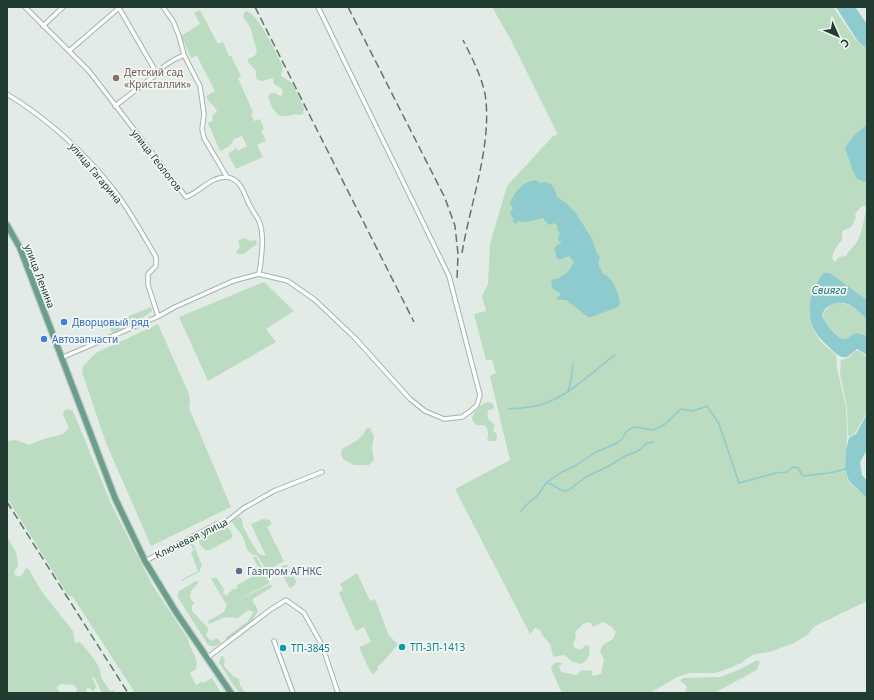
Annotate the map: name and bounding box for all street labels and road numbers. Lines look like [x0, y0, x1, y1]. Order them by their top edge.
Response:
street label: улица Геологов [128, 126, 186, 194]
street label: улица Гагарина [66, 140, 126, 206]
street label: улица Ленина [21, 242, 59, 310]
street label: Ключевая улица [152, 514, 230, 562]

